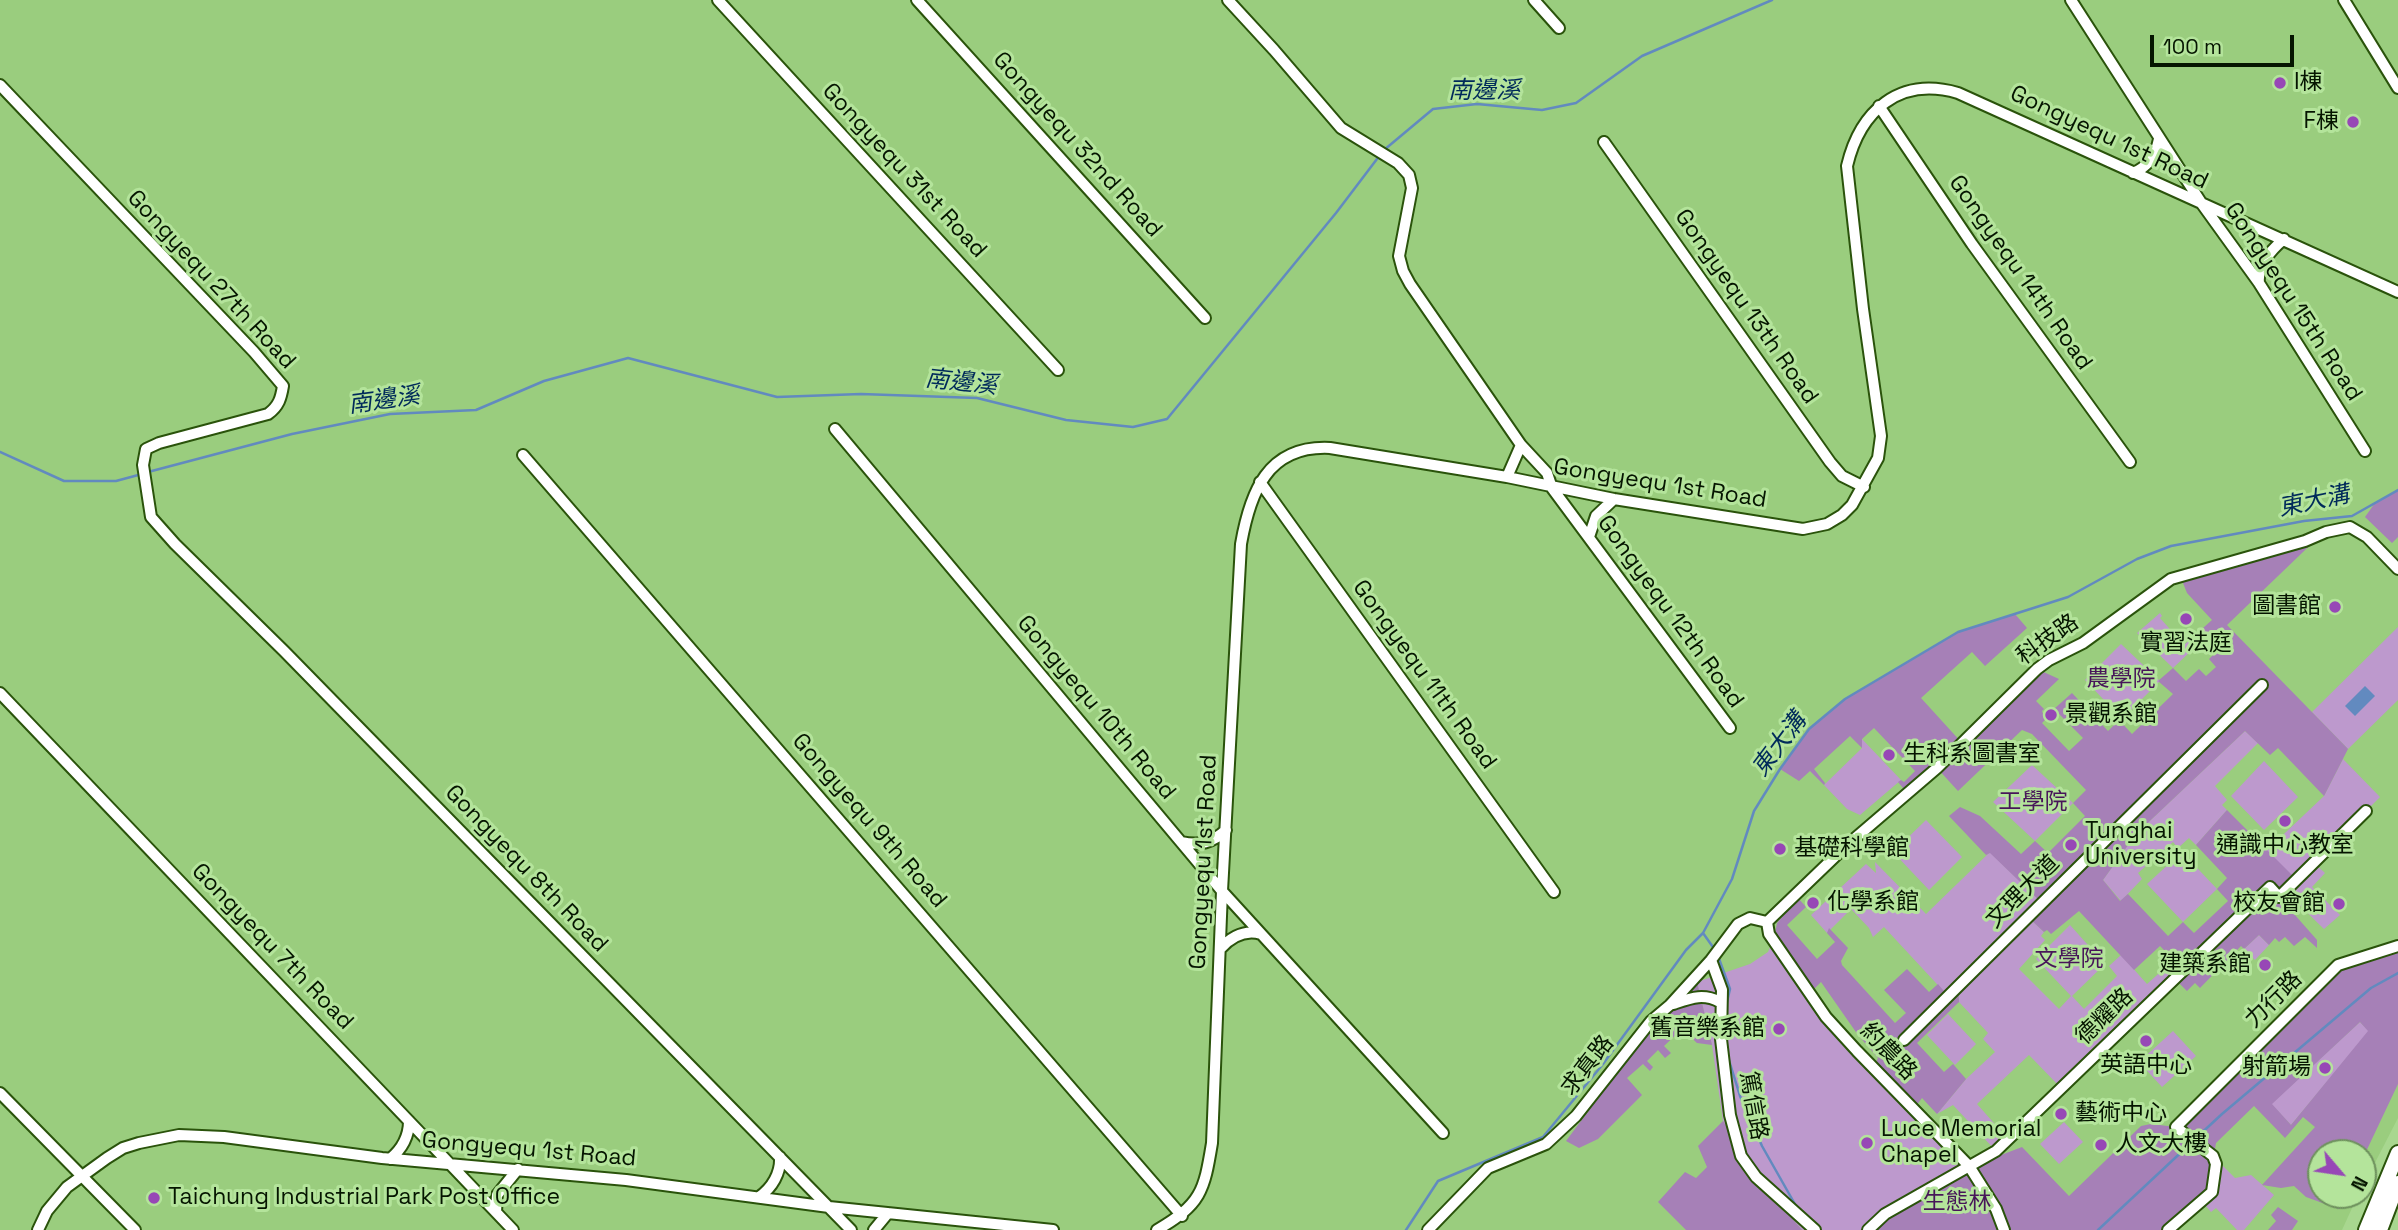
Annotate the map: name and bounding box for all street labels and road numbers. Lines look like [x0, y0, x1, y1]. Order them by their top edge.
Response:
street label: Gongyequ 32nd Road [987, 47, 1167, 243]
street label: Gongyequ 31st Road [816, 78, 992, 264]
street label: Gongyequ 1st Road [2006, 80, 2212, 196]
street label: Gongyequ 14th Road [1942, 170, 2098, 376]
street label: Gongyequ 27th Road [121, 185, 301, 375]
street label: Gongyequ 15th Road [2218, 198, 2368, 406]
street label: Gongyequ 13th Road [1668, 204, 1824, 410]
street label: Gongyequ 1st Road [1552, 454, 1768, 514]
street label: Gongyequ 12th Road [1591, 510, 1749, 714]
street label: Gongyequ 11th Road [1346, 575, 1502, 775]
street label: 科技路 [2012, 609, 2084, 671]
street label: Gongyequ 10th Road [1011, 610, 1181, 806]
street label: Gongyequ 9th Road [786, 728, 952, 914]
street label: Gongyequ 1st Road [1185, 754, 1223, 970]
street label: Gongyequ 8th Road [439, 780, 613, 958]
street label: 文理大道 [1981, 850, 2065, 934]
street label: Gongyequ 7th Road [185, 858, 359, 1036]
street label: 力行路 [2240, 966, 2308, 1034]
street label: 德耀路 [2071, 983, 2139, 1051]
street label: 約農路 [1854, 1018, 1922, 1086]
street label: 求真路 [1556, 1030, 1620, 1102]
street label: 篤信路 [1733, 1070, 1773, 1142]
street label: Gongyequ 1st Road [421, 1127, 637, 1173]

